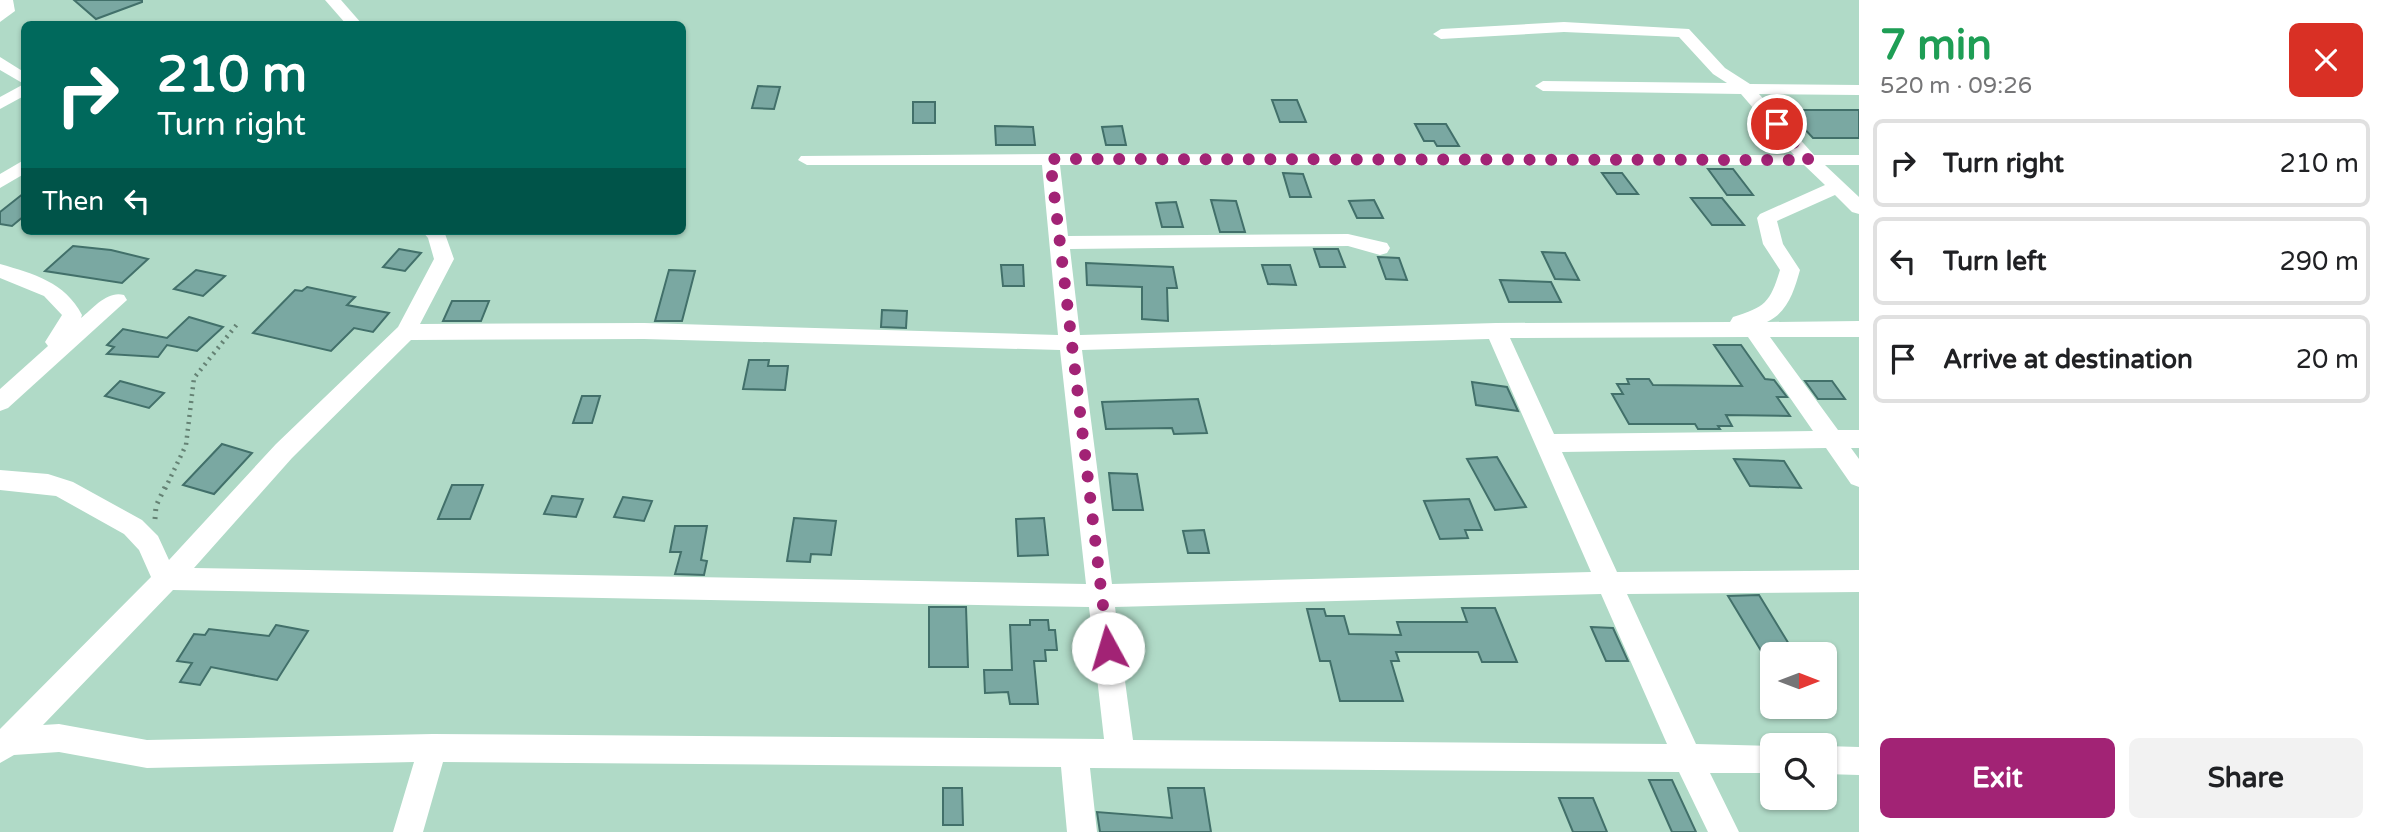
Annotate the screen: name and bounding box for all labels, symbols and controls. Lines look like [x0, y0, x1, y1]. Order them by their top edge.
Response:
text: 7 min [1880, 20, 1992, 71]
button: close [2289, 23, 2363, 97]
text: 210 m [157, 46, 307, 105]
icon: right [42, 49, 133, 140]
text: 520 m · 09:26 [1880, 72, 2032, 100]
pin [1747, 94, 1807, 154]
icon: arrive [1758, 105, 1796, 143]
text: Turn right [157, 106, 306, 144]
icon: right [1884, 144, 1922, 182]
text: Turn right [1943, 148, 2064, 179]
text: 210 m [2279, 148, 2359, 179]
icon: left [118, 182, 156, 220]
text: Then [42, 186, 104, 217]
icon: left [1884, 242, 1922, 280]
text: Turn left [1943, 246, 2046, 277]
text: 290 m [2279, 246, 2359, 277]
icon: arrive [1884, 340, 1922, 378]
text: Arrive at destination [1943, 344, 2193, 375]
text: 20 m [2296, 344, 2359, 375]
position arrow [1071, 611, 1145, 685]
north arrow [1760, 642, 1838, 719]
map controls [1760, 642, 1837, 810]
button: search [1760, 733, 1837, 810]
button: Exit [1880, 738, 2115, 818]
button: Share [2129, 738, 2363, 818]

